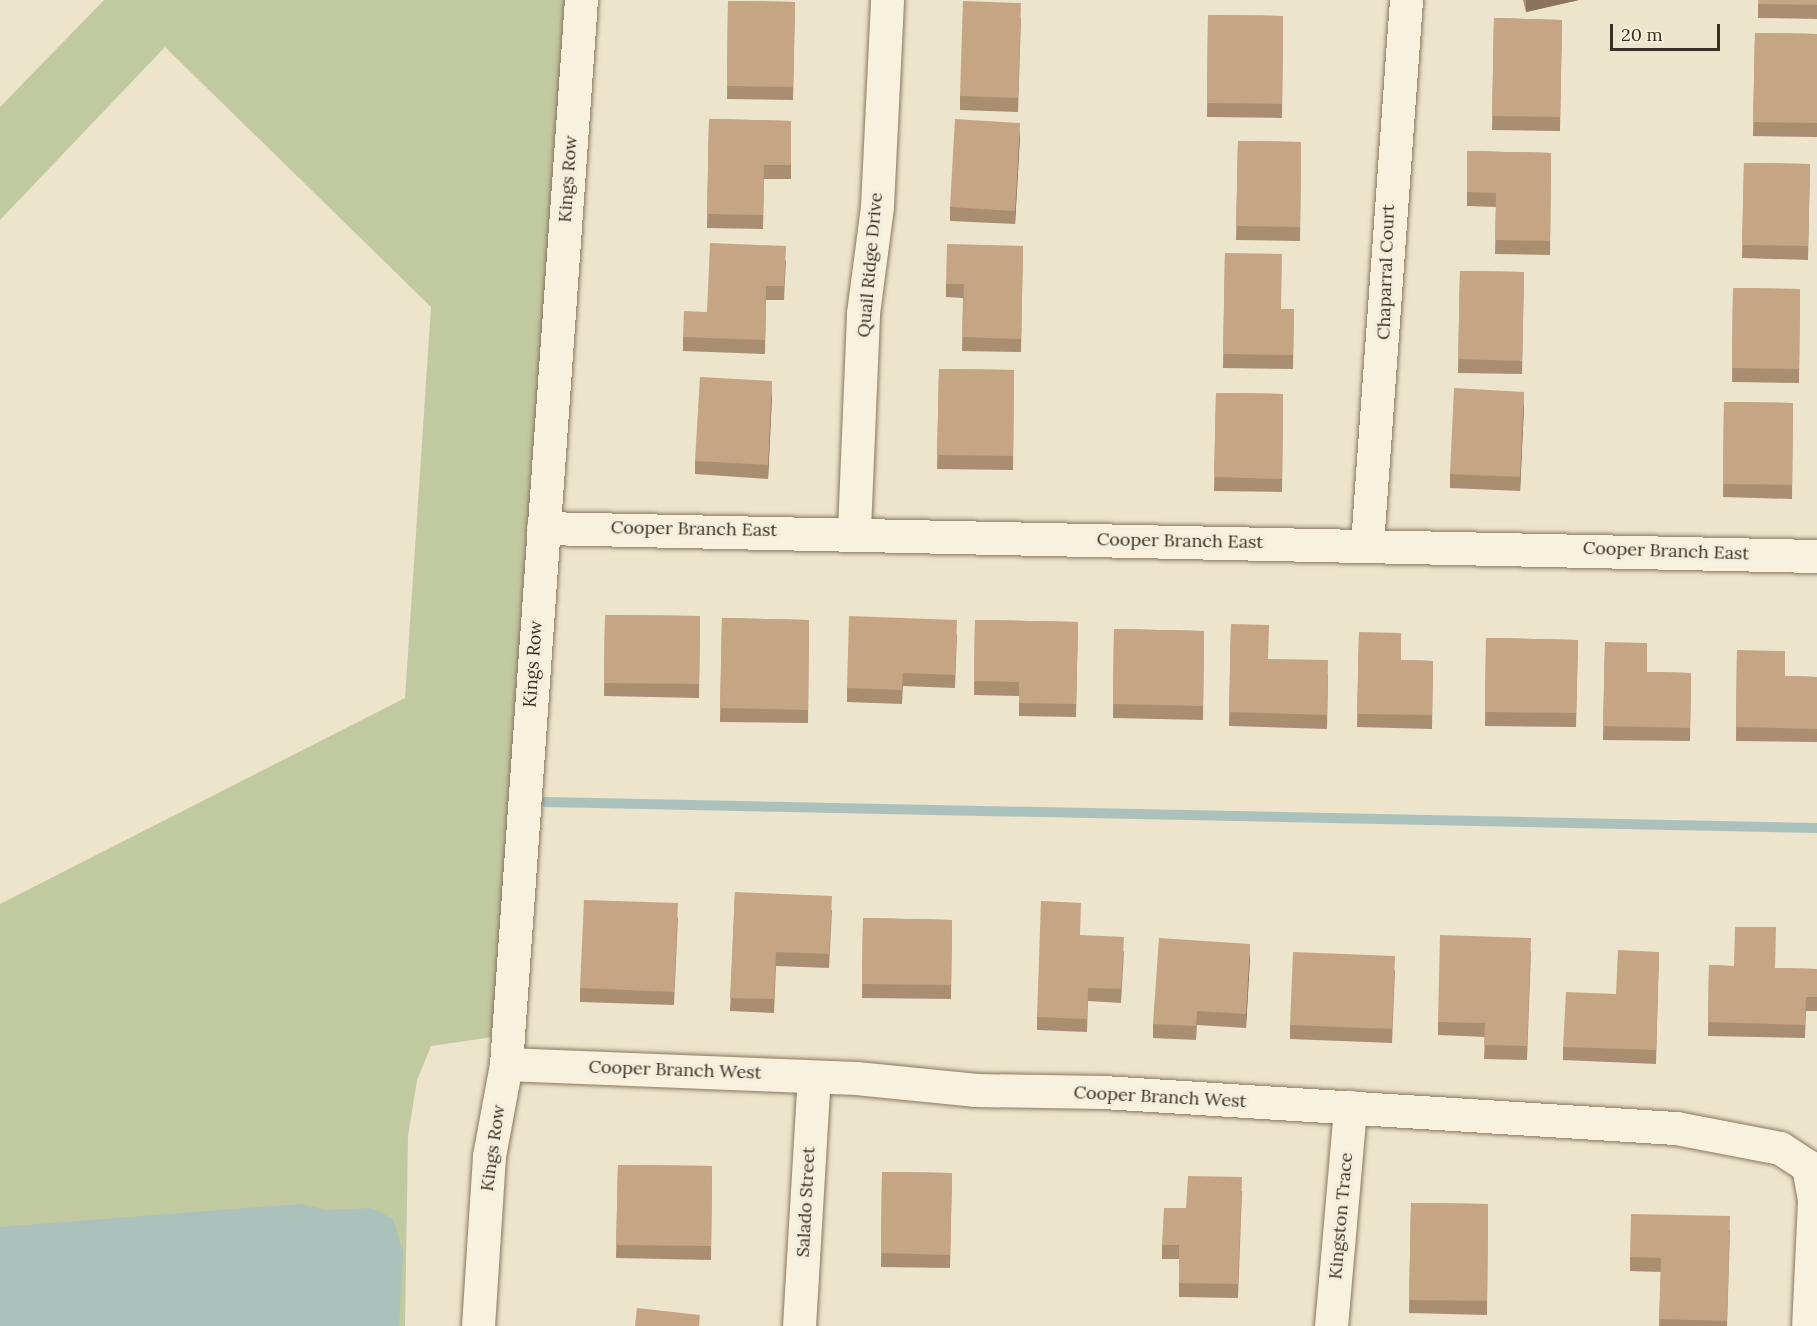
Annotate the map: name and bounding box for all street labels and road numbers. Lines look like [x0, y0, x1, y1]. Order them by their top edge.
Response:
street label: Kings Row [554, 135, 582, 223]
street label: Quail Ridge Drive [853, 192, 887, 338]
street label: Chaparral Court [1373, 204, 1399, 340]
street label: Cooper Branch East [611, 517, 777, 541]
street label: Cooper Branch East [1097, 529, 1263, 553]
street label: Cooper Branch East [1582, 537, 1750, 565]
street label: Kings Row [519, 620, 547, 708]
street label: Cooper Branch West [588, 1056, 762, 1084]
street label: Cooper Branch West [1073, 1082, 1247, 1112]
street label: Kings Row [476, 1103, 510, 1193]
street label: Salado Street [792, 1146, 820, 1258]
street label: Kingston Trace [1325, 1152, 1357, 1280]

